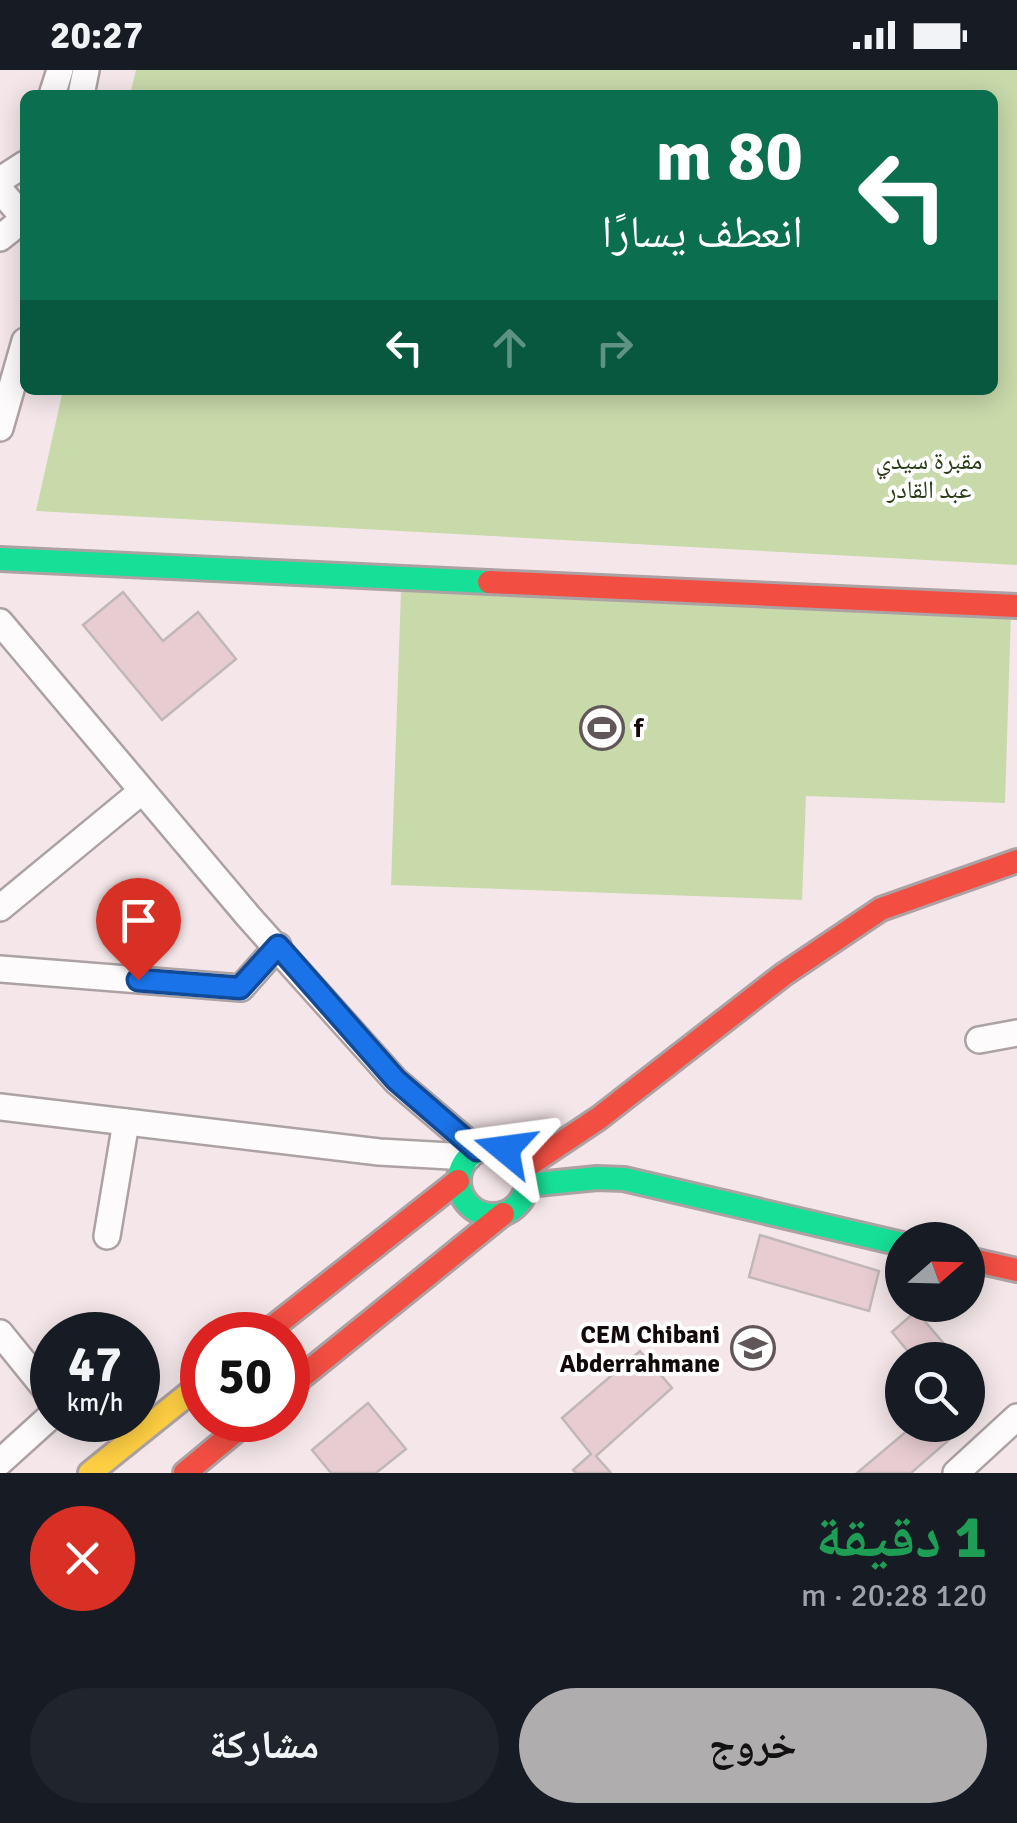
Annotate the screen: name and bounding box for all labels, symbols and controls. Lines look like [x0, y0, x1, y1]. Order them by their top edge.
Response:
text: 20:27 [50, 12, 143, 59]
text: 80 m [655, 113, 803, 199]
icon: left [838, 130, 968, 260]
text: انعطف يسارًا [602, 205, 803, 260]
icon: left [377, 320, 432, 375]
icon: ahead [482, 320, 537, 375]
icon: right [587, 320, 642, 375]
park label: مقبرة سيدي عبد القادر [876, 445, 982, 505]
sports icon: f [579, 705, 625, 751]
place label: f [633, 713, 645, 744]
pin [96, 878, 181, 981]
icon: arrive [111, 893, 166, 948]
position arrow [453, 1097, 557, 1201]
north arrow [885, 1222, 985, 1322]
map controls [885, 1222, 985, 1442]
speed limit sign: 50 [180, 1312, 310, 1442]
place label: CEM Chibani Abderrahmane [560, 1319, 720, 1379]
school or university icon: CEM Chibani Abderrahmane [730, 1325, 776, 1371]
text: 47 [68, 1334, 122, 1396]
button: search [885, 1342, 985, 1442]
text: km/h [67, 1387, 123, 1418]
text: 1 دقيقة [815, 1501, 987, 1575]
button: close [30, 1506, 135, 1611]
text: 120 m · 20:28 [801, 1576, 987, 1615]
button: مشاركة [30, 1688, 499, 1803]
button: خروج [519, 1688, 987, 1803]

